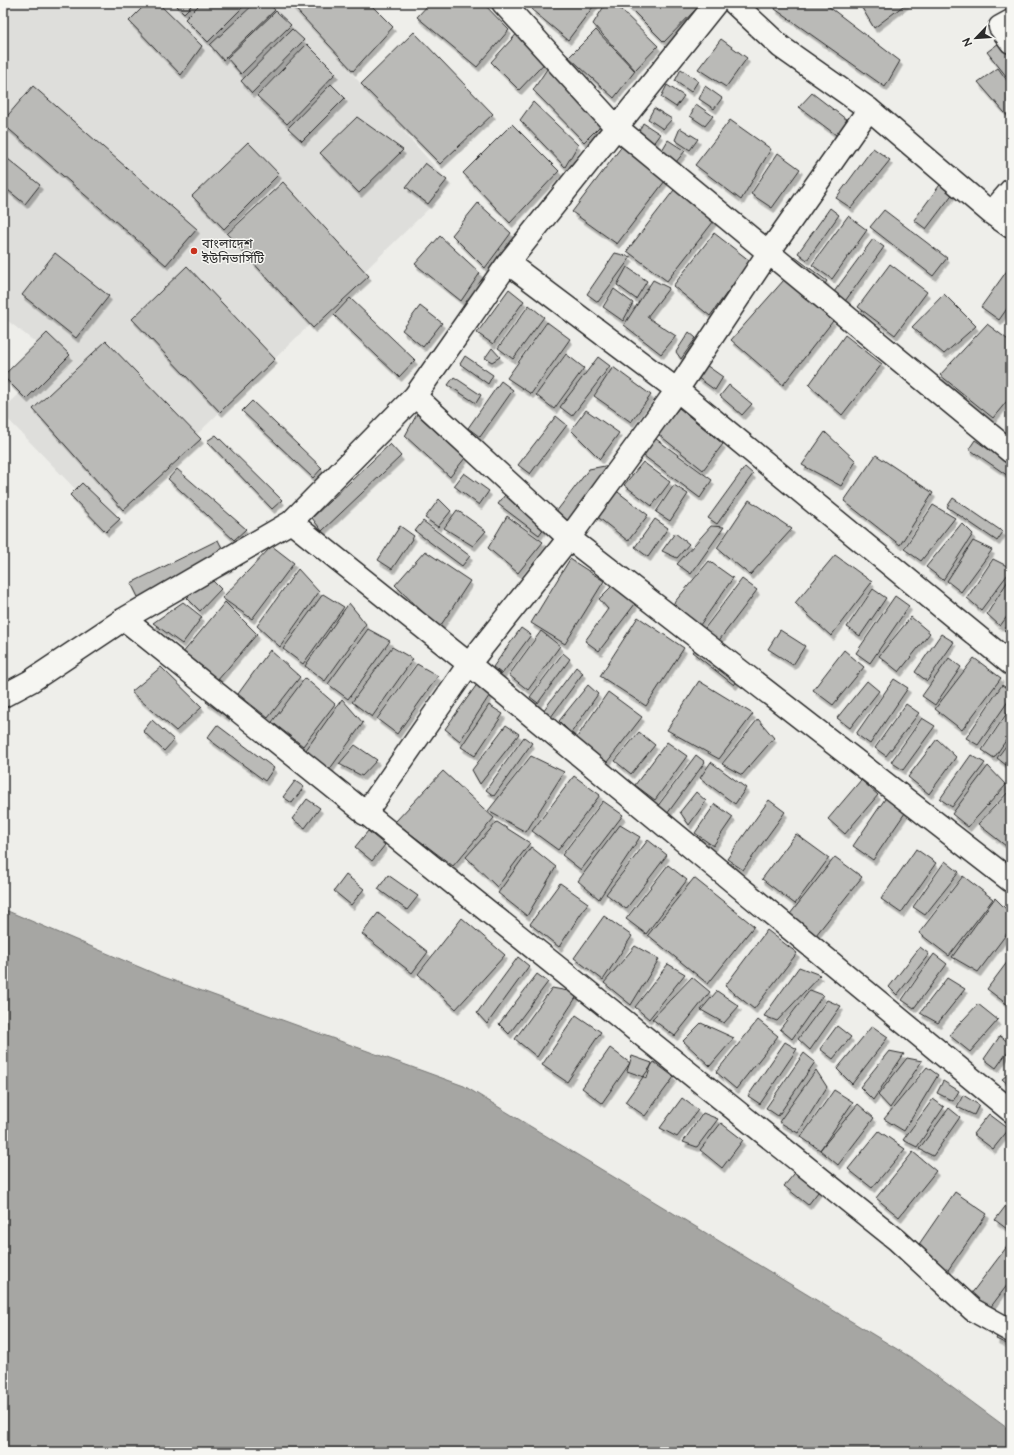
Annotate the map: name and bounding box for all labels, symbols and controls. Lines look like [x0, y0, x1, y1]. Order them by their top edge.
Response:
north arrow [956, 18, 996, 58]
text: N [959, 36, 976, 48]
place label: বাংলাদেশ ইউনিভার্সিটি [201, 235, 265, 268]
marker: বাংলাদেশ ইউনিভার্সিটি [189, 246, 199, 256]

